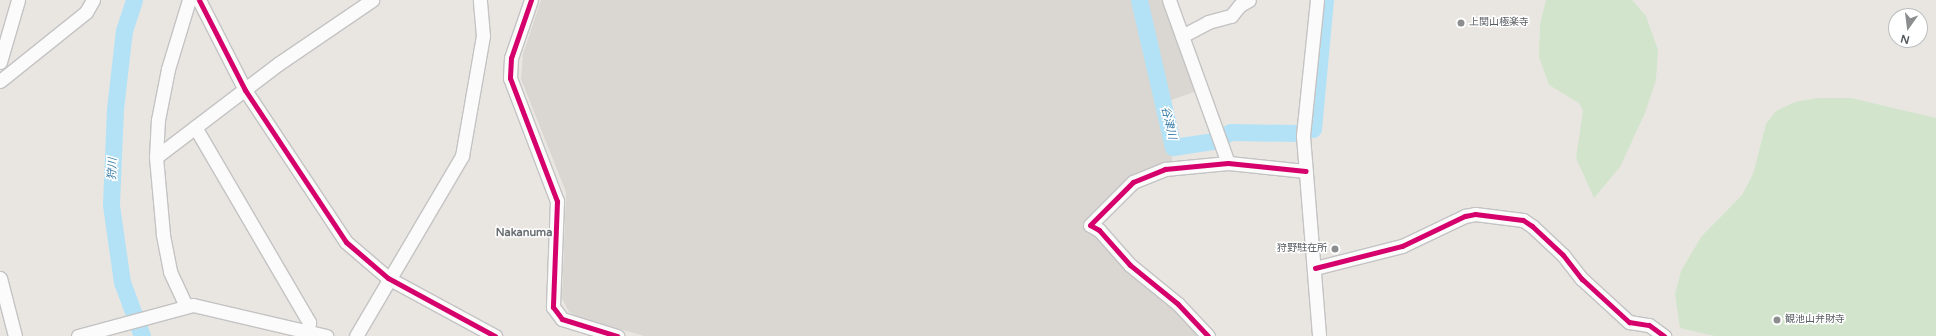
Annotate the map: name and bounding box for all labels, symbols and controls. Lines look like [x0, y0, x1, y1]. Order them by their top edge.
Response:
north arrow [1888, 8, 1928, 48]
place label: 上関山極楽寺 [1469, 17, 1529, 29]
marker: 上関山極楽寺 [1456, 18, 1466, 28]
text: N [1899, 32, 1911, 47]
water label: 谷津川 [1158, 105, 1178, 141]
water label: 狩川 [106, 158, 120, 180]
district label: Nakanuma [496, 226, 552, 240]
place label: 狩野駐在所 [1277, 243, 1327, 255]
marker: 狩野駐在所 [1330, 244, 1340, 254]
place label: 観池山弁財寺 [1785, 314, 1845, 326]
marker: 観池山弁財寺 [1772, 315, 1782, 325]

